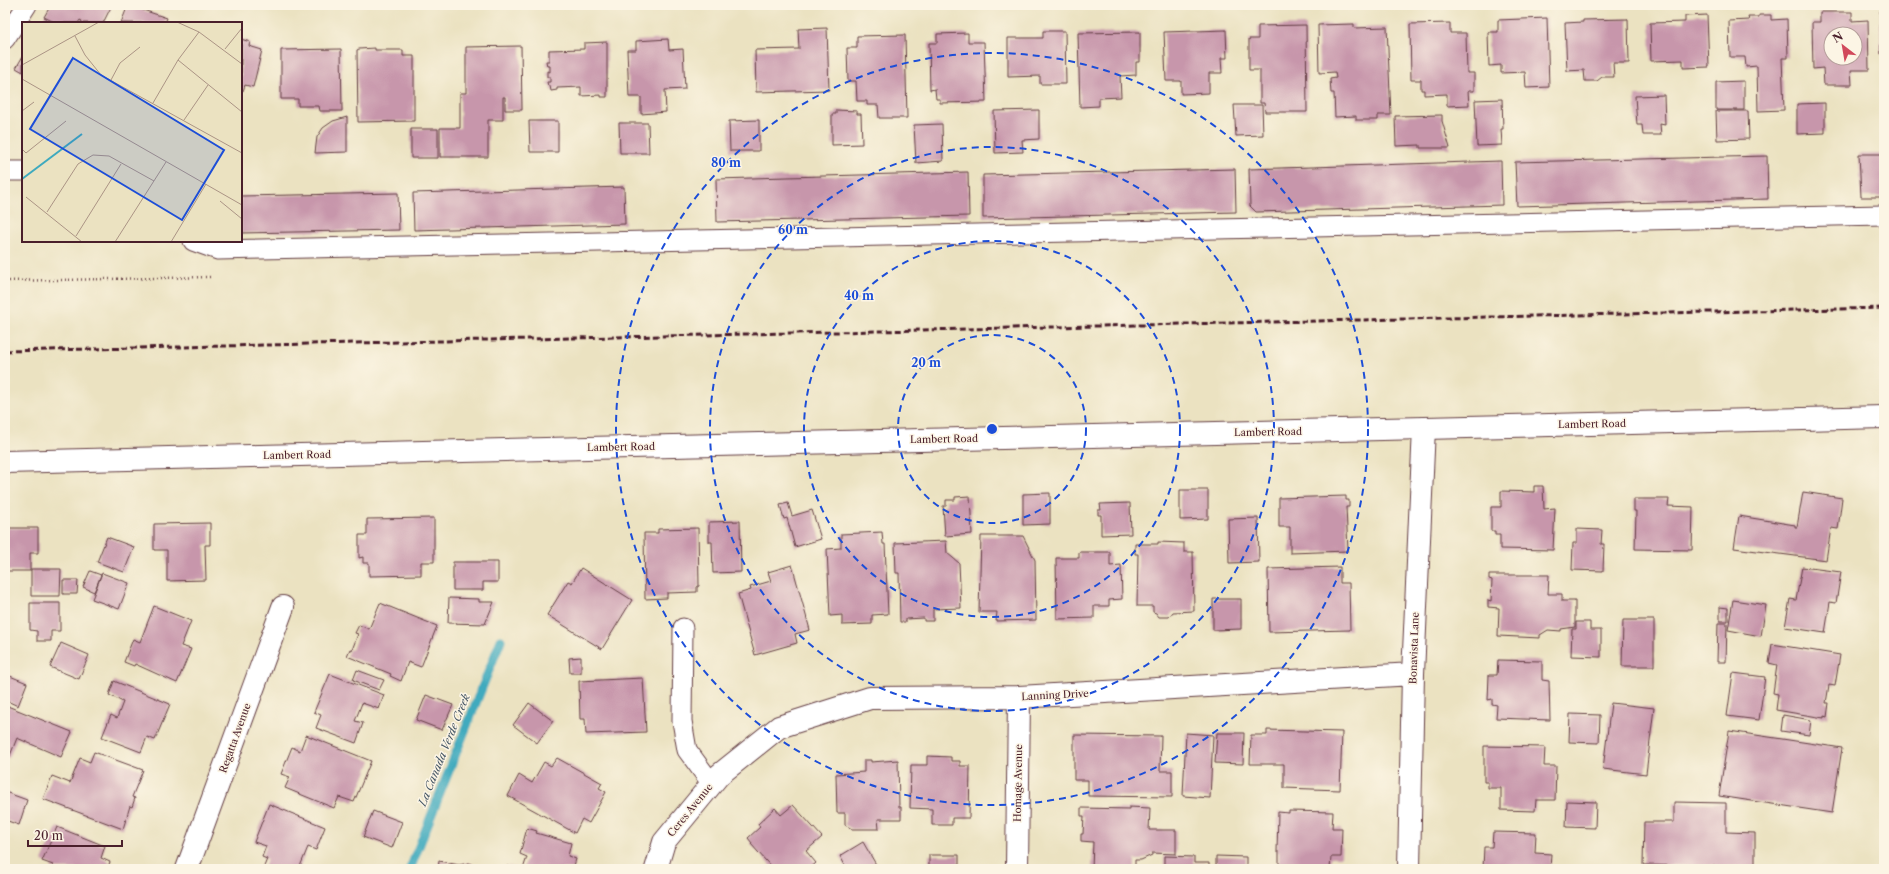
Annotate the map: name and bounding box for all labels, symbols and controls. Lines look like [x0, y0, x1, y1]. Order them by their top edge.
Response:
inset map [22, 22, 242, 242]
north arrow [1823, 26, 1863, 66]
text: N [1830, 29, 1846, 46]
text: 80 m [711, 155, 741, 170]
text: 60 m [778, 222, 808, 237]
text: 40 m [844, 288, 874, 303]
text: 20 m [911, 355, 941, 370]
street label: Lambert Road [1558, 417, 1626, 431]
centre of rings [985, 422, 999, 436]
street label: Lambert Road [1234, 425, 1302, 439]
street label: Lambert Road [910, 432, 978, 446]
street label: Lambert Road [587, 440, 655, 454]
street label: Lambert Road [263, 448, 331, 462]
street label: Bonavista Lane [1406, 611, 1422, 684]
street label: Lanning Drive [1021, 687, 1089, 703]
water label: La Canada Verde Creek [415, 692, 473, 809]
street label: Regatta Avenue [216, 701, 254, 775]
street label: Homage Avenue [1011, 744, 1025, 822]
street label: Ceres Avenue [664, 780, 716, 839]
scale bar [28, 822, 122, 848]
text: 20 m [34, 828, 63, 843]

